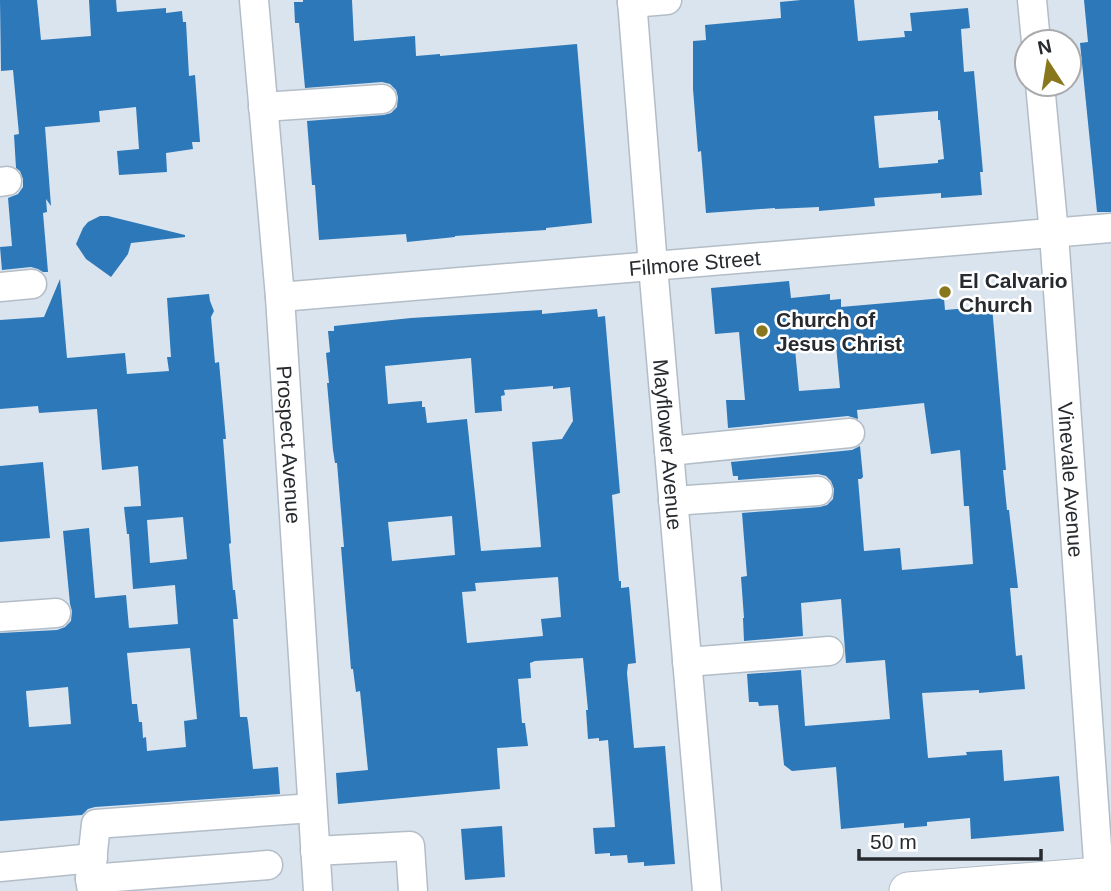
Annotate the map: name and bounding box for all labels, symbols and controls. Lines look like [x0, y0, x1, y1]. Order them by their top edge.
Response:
north arrow [1013, 28, 1083, 98]
text: N [1036, 35, 1053, 59]
street label: Filmore Street [628, 246, 761, 279]
place label: El Calvario Church [959, 269, 1068, 316]
marker: El Calvario Church [937, 284, 953, 300]
place label: Church of Jesus Christ [776, 308, 902, 355]
marker: Church of Jesus Christ [754, 323, 770, 339]
street label: Mayflower Avenue [650, 358, 687, 531]
street label: Prospect Avenue [273, 365, 306, 524]
street label: Vinevale Avenue [1054, 401, 1088, 558]
scale bar [859, 818, 1041, 862]
text: 50 m [870, 830, 917, 853]

